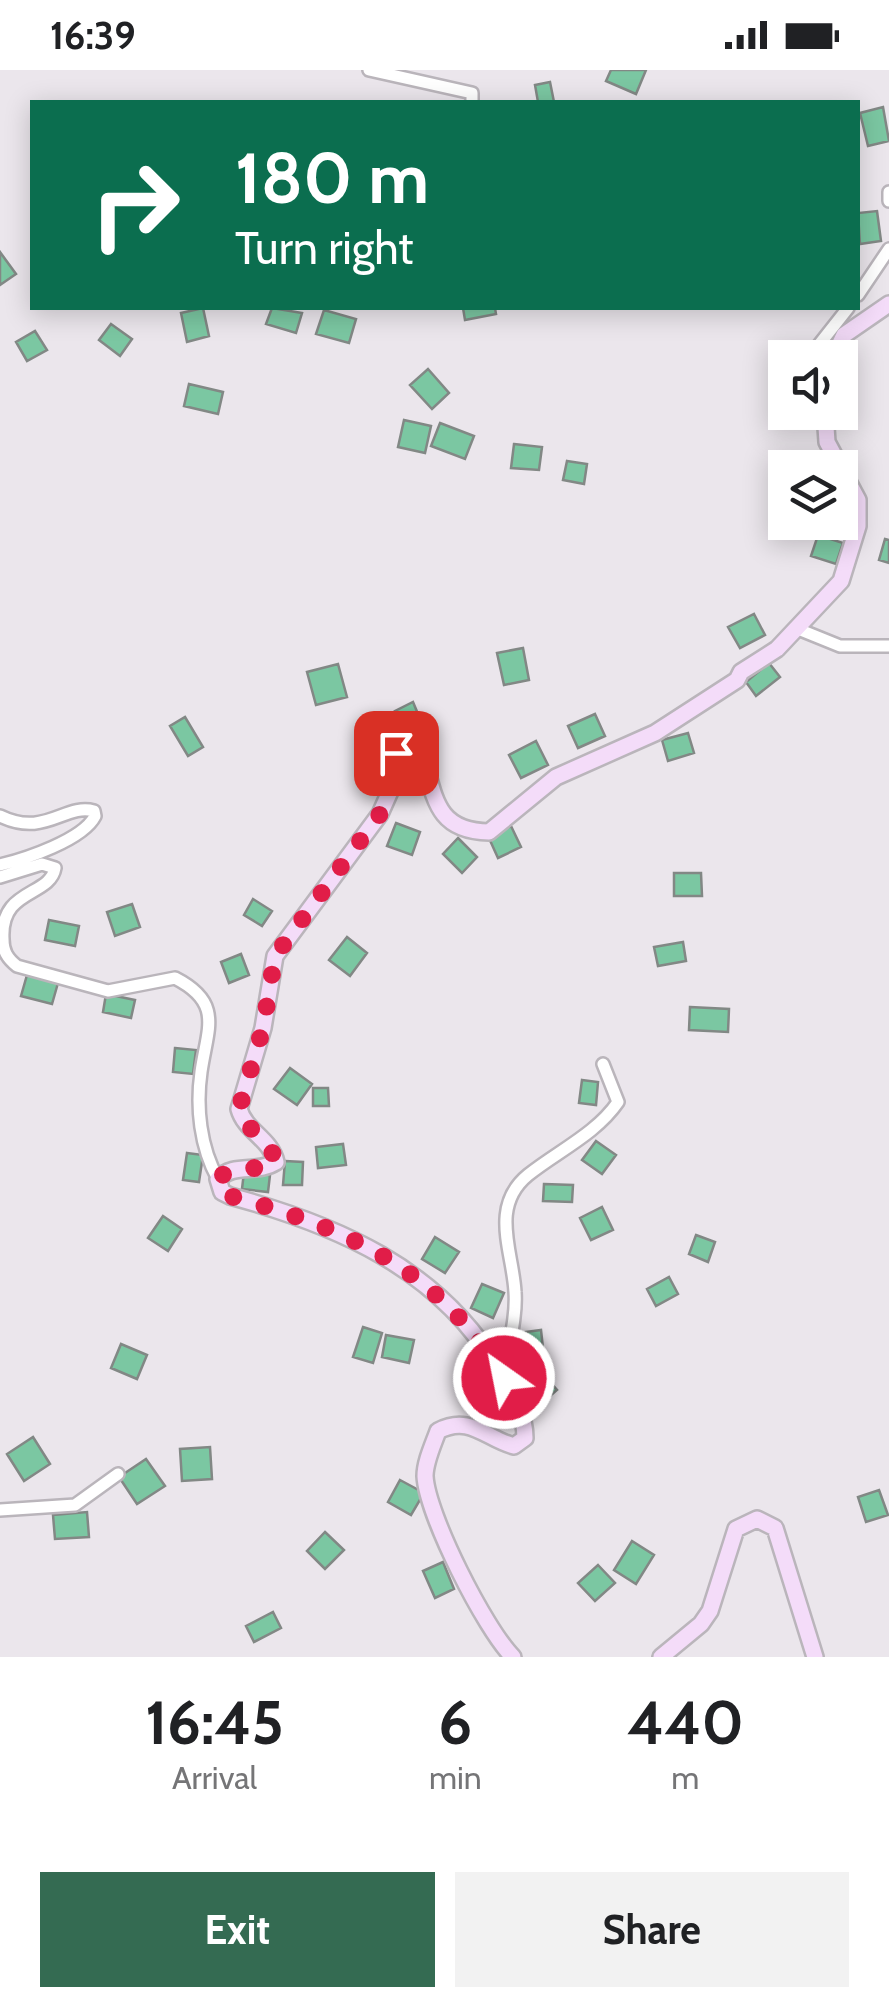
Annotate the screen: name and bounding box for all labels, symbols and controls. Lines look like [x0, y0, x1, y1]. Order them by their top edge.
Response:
text: 16:39 [50, 12, 136, 59]
text: 180 m [235, 135, 429, 221]
icon: right [70, 140, 200, 270]
text: Turn right [235, 221, 414, 275]
map controls [768, 340, 858, 540]
button: sound [768, 340, 858, 430]
button: layers [768, 450, 858, 540]
pin [354, 711, 439, 796]
icon: arrive [369, 726, 424, 781]
position arrow [452, 1326, 556, 1430]
text: 16:45 [145, 1686, 284, 1759]
text: 6 [439, 1686, 472, 1759]
text: 440 [627, 1686, 744, 1759]
text: Arrival [172, 1758, 257, 1797]
text: min [429, 1758, 482, 1797]
text: m [671, 1758, 699, 1797]
button: Exit [40, 1872, 435, 1987]
button: Share [455, 1872, 849, 1987]

